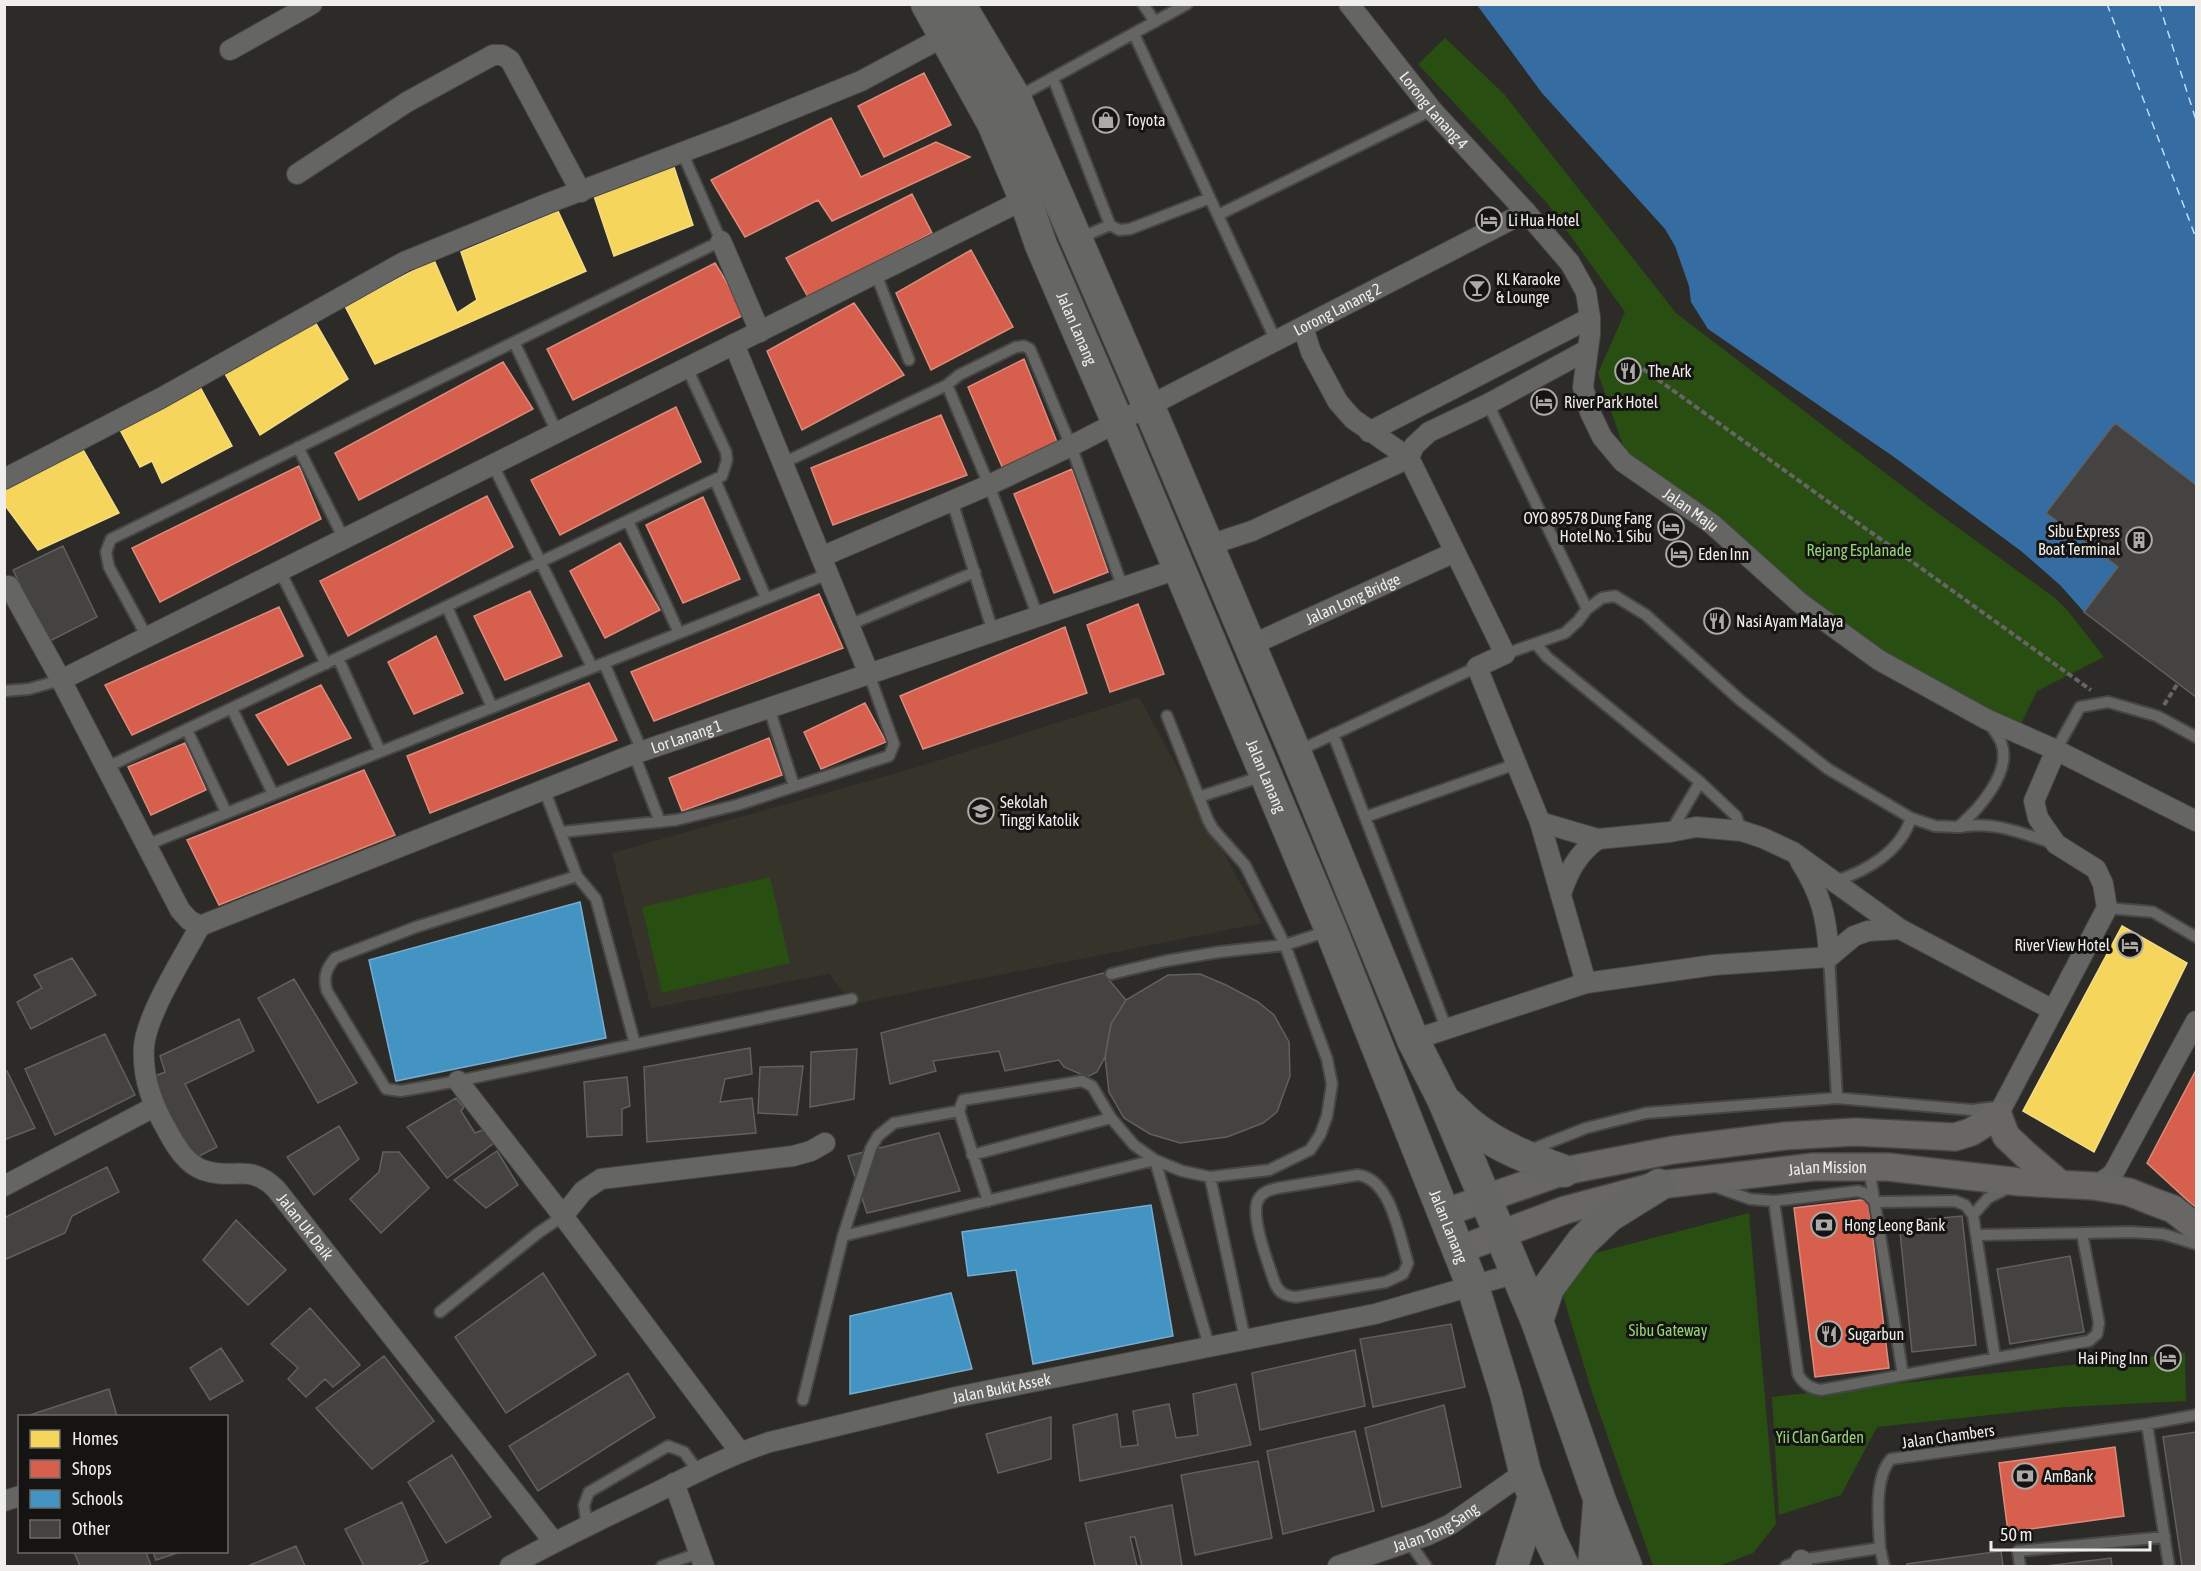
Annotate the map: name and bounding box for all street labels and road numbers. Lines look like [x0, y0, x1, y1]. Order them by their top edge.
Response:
street label: Lorong Lanang 4 [1396, 68, 1472, 152]
street label: Lorong Lanang 2 [1290, 279, 1384, 339]
street label: Jalan Lanang [1053, 289, 1101, 368]
street label: Jalan Maju [1660, 484, 1723, 535]
street label: Jalan Long Bridge [1302, 569, 1403, 628]
street label: Lor Lanang 1 [648, 716, 724, 757]
street label: Jalan Lanang [1243, 737, 1290, 816]
street label: Jalan Mission [1787, 1158, 1867, 1179]
street label: Jalan Lanang [1426, 1187, 1472, 1266]
street label: Jalan Uk Daik [274, 1189, 337, 1264]
street label: Jalan Bukit Assek [950, 1369, 1052, 1407]
street label: Jalan Chambers [1901, 1421, 1996, 1451]
street label: Jalan Tong Sang [1390, 1499, 1482, 1556]

